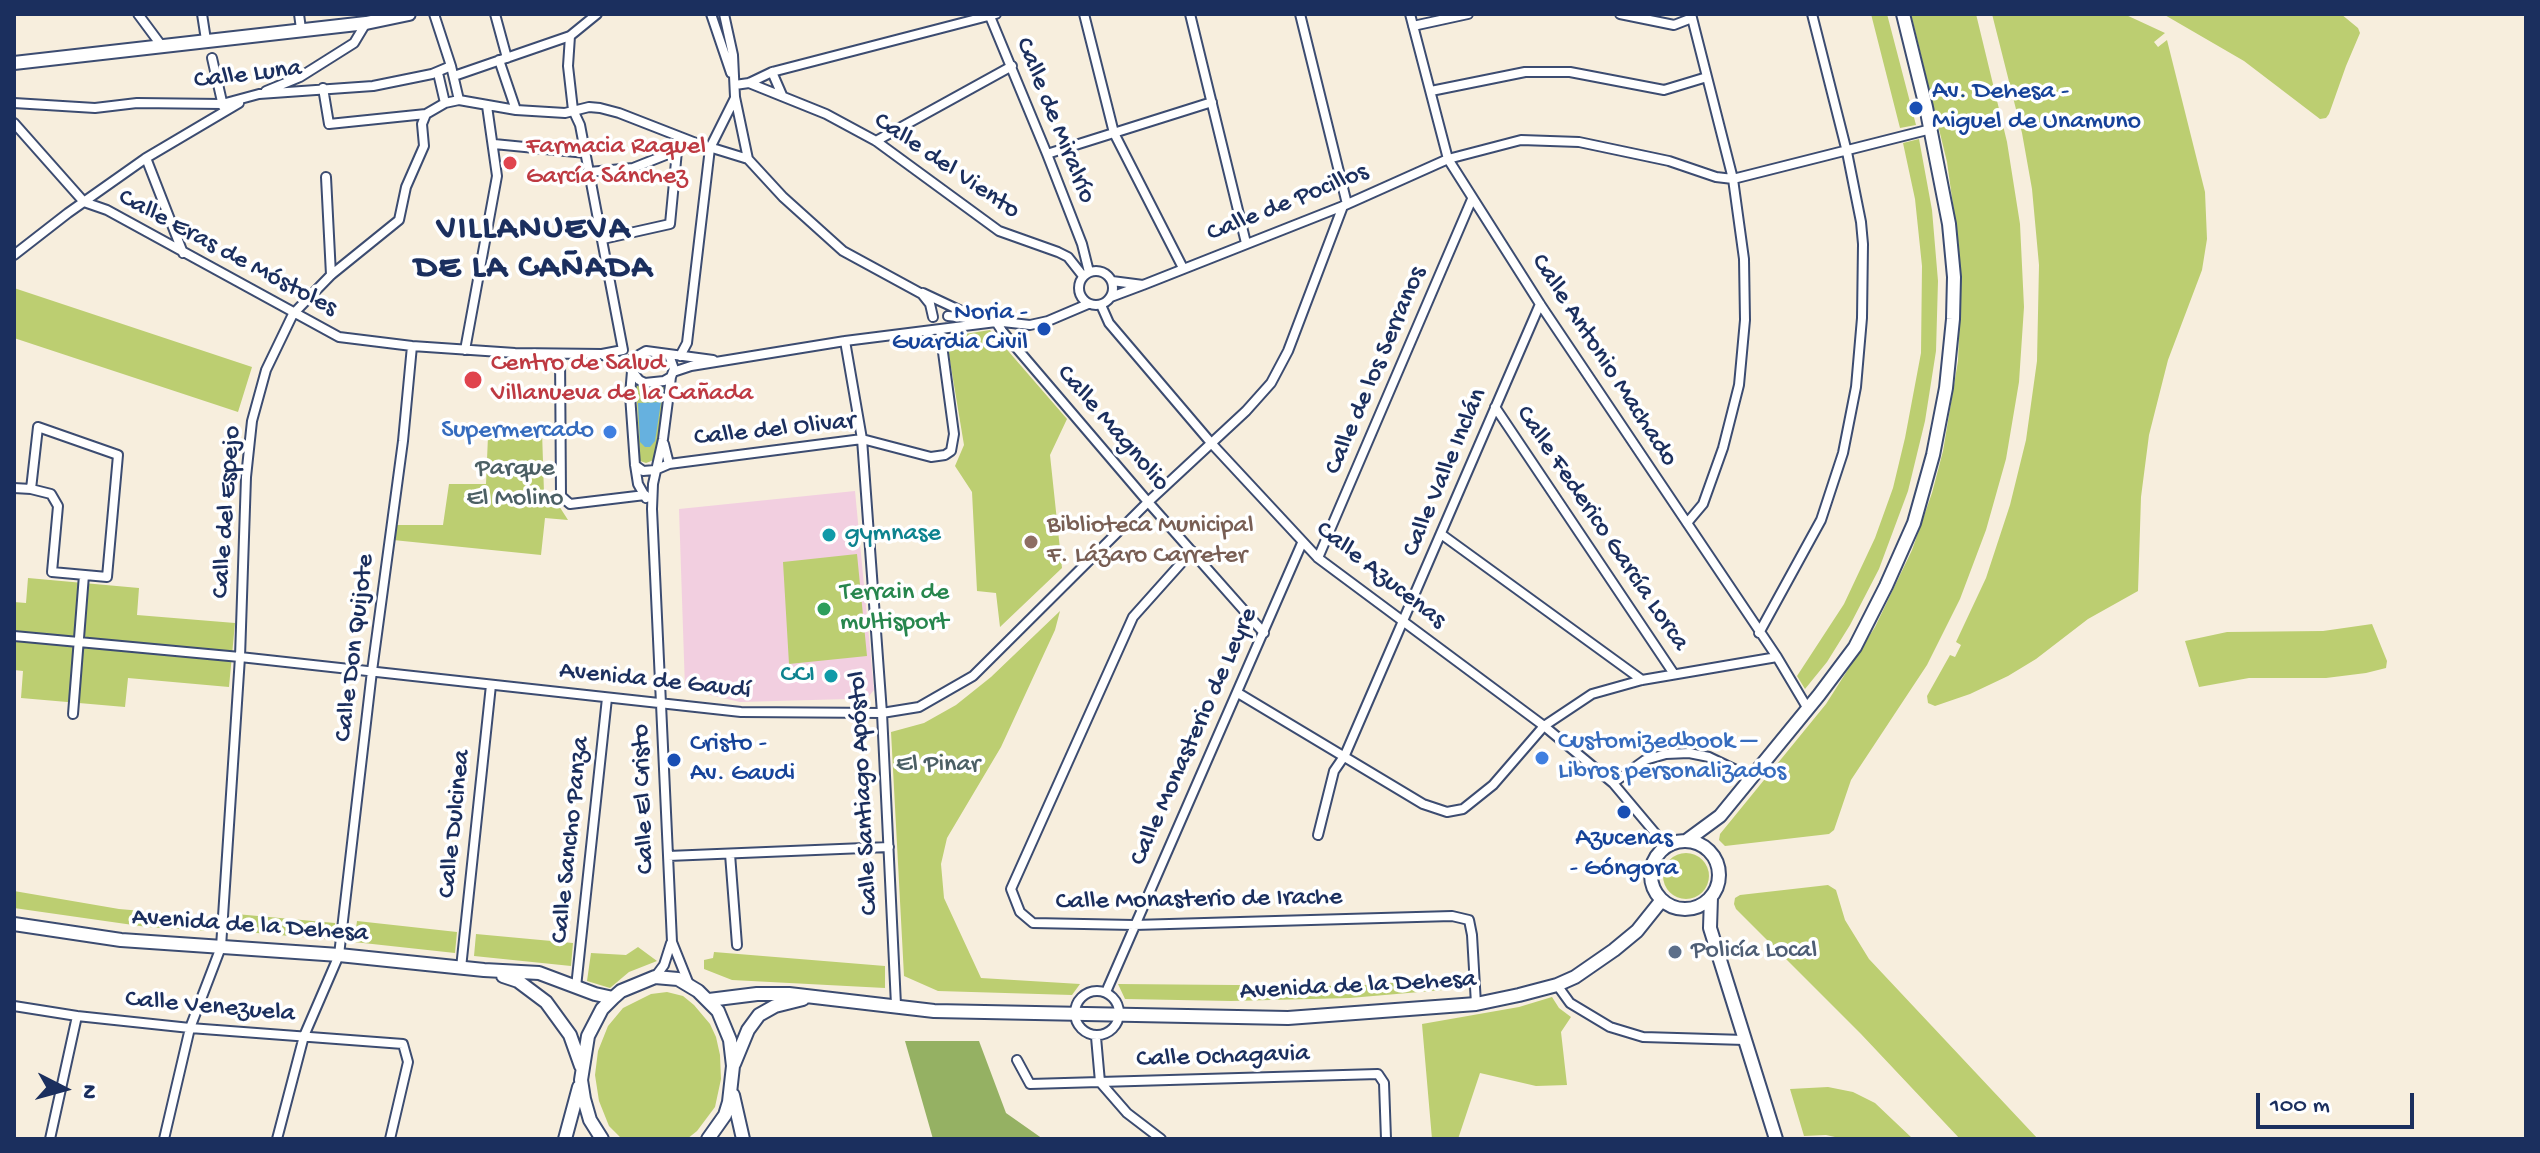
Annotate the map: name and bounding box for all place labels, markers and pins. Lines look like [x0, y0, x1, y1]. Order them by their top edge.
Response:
place label: Av. Dehesa - Miguel de Unamuno [1932, 77, 2141, 138]
marker: Av. Dehesa - Miguel de Unamuno [1907, 99, 1925, 117]
place label: Farmacia Raquel García Sánchez [526, 132, 706, 194]
marker: Farmacia Raquel García Sánchez [501, 154, 519, 172]
place label: Noria - Guardia Civil [892, 298, 1028, 360]
marker: Noria - Guardia Civil [1035, 320, 1053, 338]
place label: Centro de Salud Villanueva de la Cañada [491, 349, 753, 410]
marker: Centro de Salud Villanueva de la Cañada [462, 369, 484, 391]
place label: Supermercado [441, 416, 594, 448]
marker: Supermercado [601, 423, 619, 441]
place label: Biblioteca Municipal F. Lázaro Carreter [1047, 511, 1254, 572]
place label: gymnase [845, 519, 941, 551]
marker: gymnase [820, 526, 838, 544]
marker: Biblioteca Municipal F. Lázaro Carreter [1022, 533, 1040, 551]
place label: Terrain de multisport [840, 578, 949, 640]
marker: Terrain de multisport [815, 600, 833, 618]
place label: CCI [781, 660, 815, 692]
marker: CCI [822, 667, 840, 685]
place label: Customizedbook – Libros personalizados [1558, 727, 1786, 788]
place label: Cristo - Av. Gaudi [690, 729, 795, 790]
marker: Customizedbook – Libros personalizados [1533, 749, 1551, 767]
marker: Cristo - Av. Gaudi [665, 751, 683, 769]
marker: Azucenas - Góngora [1615, 803, 1633, 821]
place label: Azucenas - Góngora [1570, 824, 1678, 886]
place label: Policía Local [1691, 936, 1817, 968]
marker: Policía Local [1666, 943, 1684, 961]

